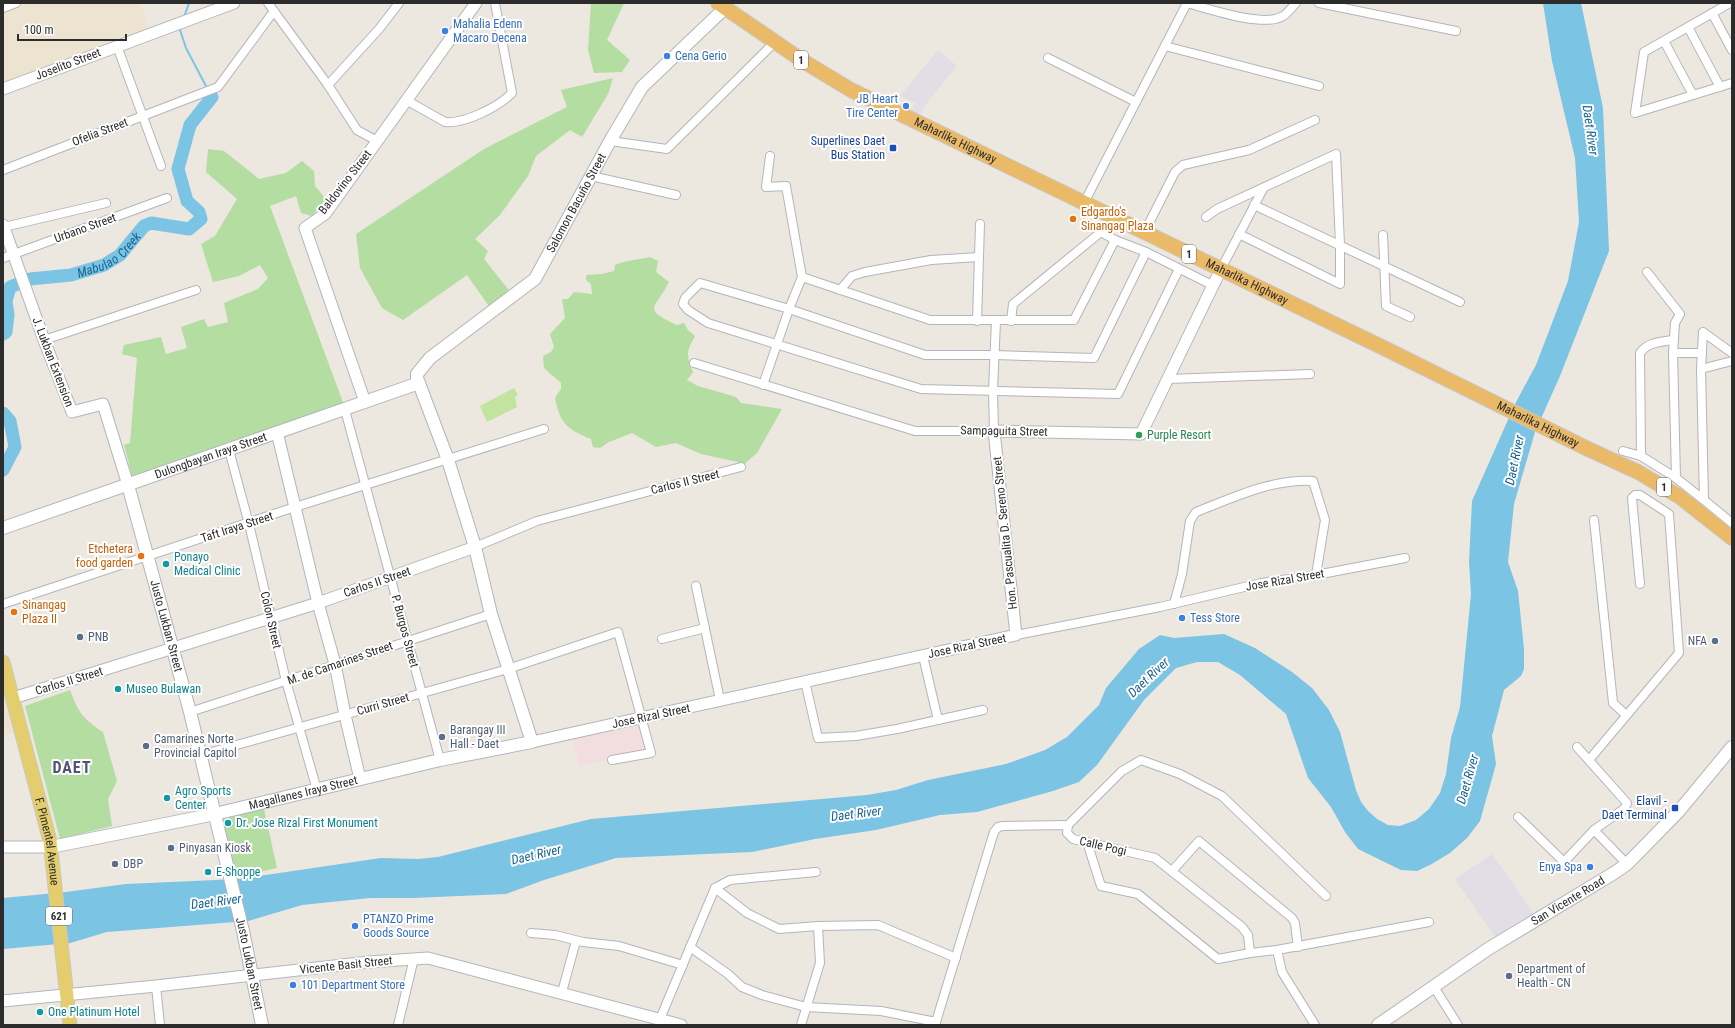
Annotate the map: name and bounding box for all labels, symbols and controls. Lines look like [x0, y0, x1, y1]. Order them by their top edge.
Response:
scale bar [18, 16, 126, 42]
place label: Mahalia Edenn Macaro Decena [453, 17, 527, 45]
text: 100 m [24, 23, 54, 37]
marker: Mahalia Edenn Macaro Decena [440, 26, 450, 36]
street label: Joselito Street [33, 45, 103, 83]
place label: Cena Gerio [675, 49, 727, 63]
marker: Cena Gerio [662, 51, 672, 61]
road number: 1 [794, 51, 808, 69]
place label: JB Heart Tire Center [846, 92, 898, 120]
marker: JB Heart Tire Center [901, 101, 911, 111]
water label: Daet River [1580, 104, 1602, 157]
street label: Ofelia Street [70, 115, 130, 149]
street label: Maharlika Highway [912, 115, 999, 166]
place label: Superlines Daet Bus Station [811, 134, 885, 162]
marker: Superlines Daet Bus Station [888, 143, 898, 153]
street label: Baldovino Street [316, 147, 375, 217]
street label: Salomon Bacuño Street [544, 151, 609, 255]
place label: Edgardo's Sinangag Plaza [1081, 205, 1154, 233]
street label: Urbano Street [52, 210, 118, 246]
marker: Edgardo's Sinangag Plaza [1068, 214, 1078, 224]
water label: Mabulao Creek [75, 229, 144, 281]
road number: 1 [1182, 245, 1196, 263]
street label: Maharlika Highway [1204, 256, 1291, 308]
street label: J. Lukban Extension [29, 315, 77, 409]
street label: Maharlika Highway [1495, 398, 1581, 450]
street label: Sampaguita Street [960, 423, 1048, 439]
place label: Purple Resort [1147, 428, 1212, 442]
street label: Dulongbayan Iraya Street [153, 429, 269, 482]
marker: Purple Resort [1134, 430, 1144, 440]
water label: Daet River [1502, 433, 1527, 486]
street label: Hon. Pascualita D. Sereno Street [990, 455, 1020, 610]
street label: Carlos II Street [649, 467, 721, 497]
road number: 1 [1657, 478, 1671, 496]
street label: Taft Iraya Street [199, 509, 275, 545]
place label: Etchetera food garden [76, 542, 133, 570]
place label: Ponayo Medical Clinic [174, 550, 241, 578]
marker: Etchetera food garden [136, 551, 146, 561]
marker: Ponayo Medical Clinic [161, 559, 171, 569]
street label: Carlos II Street [342, 564, 413, 600]
street label: Jose Rizal Street [1245, 566, 1326, 594]
street label: Justo Lukban Street [147, 578, 186, 674]
street label: Colon Street [258, 590, 284, 650]
street label: P. Burgos Street [389, 593, 422, 669]
place label: Sinangag Plaza II [22, 598, 66, 626]
marker: Sinangag Plaza II [9, 607, 19, 617]
place label: Tess Store [1190, 611, 1240, 625]
marker: Tess Store [1177, 613, 1187, 623]
place label: PNB [88, 630, 109, 644]
street label: Jose Rizal Street [927, 631, 1008, 661]
marker: PNB [75, 632, 85, 642]
place label: NFA [1688, 634, 1707, 648]
marker: NFA [1710, 636, 1720, 646]
street label: M. de Camarines Street [285, 638, 395, 688]
water label: Daet River [1125, 654, 1173, 700]
street label: Carlos II Street [33, 664, 105, 698]
place label: Museo Bulawan [126, 682, 201, 696]
marker: Museo Bulawan [113, 684, 123, 694]
street label: Curri Street [355, 690, 411, 718]
street label: Jose Rizal Street [611, 701, 692, 731]
place label: Barangay III Hall - Daet [450, 723, 506, 751]
place label: Camarines Norte Provincial Capitol [154, 732, 237, 760]
marker: Barangay III Hall - Daet [437, 732, 447, 742]
marker: Camarines Norte Provincial Capitol [141, 741, 151, 751]
water label: Daet River [1453, 752, 1482, 805]
district label: DAET [52, 758, 92, 777]
street label: Magallanes Iraya Street [248, 773, 359, 813]
place label: Agro Sports Center [175, 784, 231, 812]
marker: Agro Sports Center [162, 793, 172, 803]
place label: Elavil - Daet Terminal [1602, 794, 1667, 822]
street label: F. Pimentel Avenue [32, 796, 62, 887]
water label: Daet River [830, 803, 883, 824]
marker: Elavil - Daet Terminal [1670, 803, 1680, 813]
place label: Dr. Jose Rizal First Monument [236, 816, 378, 830]
marker: Dr. Jose Rizal First Monument [223, 818, 233, 828]
street label: Calle Pogi [1078, 834, 1128, 858]
place label: Pinyasan Kiosk [179, 841, 251, 855]
water label: Daet River [510, 841, 564, 867]
marker: Pinyasan Kiosk [166, 843, 176, 853]
place label: DBP [123, 857, 143, 871]
marker: DBP [110, 859, 120, 869]
place label: Enya Spa [1539, 860, 1582, 874]
marker: Enya Spa [1585, 862, 1595, 872]
place label: E-Shoppe [216, 865, 261, 879]
marker: E-Shoppe [203, 867, 213, 877]
street label: San Vicente Road [1529, 873, 1607, 928]
water label: Daet River [190, 891, 243, 912]
road number: 621 [46, 907, 72, 925]
place label: PTANZO Prime Goods Source [363, 912, 434, 940]
street label: Justo Lukban Street [233, 916, 266, 1012]
marker: PTANZO Prime Goods Source [350, 921, 360, 931]
street label: Vicente Basit Street [299, 953, 394, 977]
place label: Department of Health - CN [1517, 962, 1585, 990]
marker: Department of Health - CN [1504, 971, 1514, 981]
place label: 101 Department Store [301, 978, 405, 992]
marker: 101 Department Store [288, 980, 298, 990]
place label: One Platinum Hotel [48, 1005, 140, 1019]
marker: One Platinum Hotel [35, 1007, 45, 1017]

